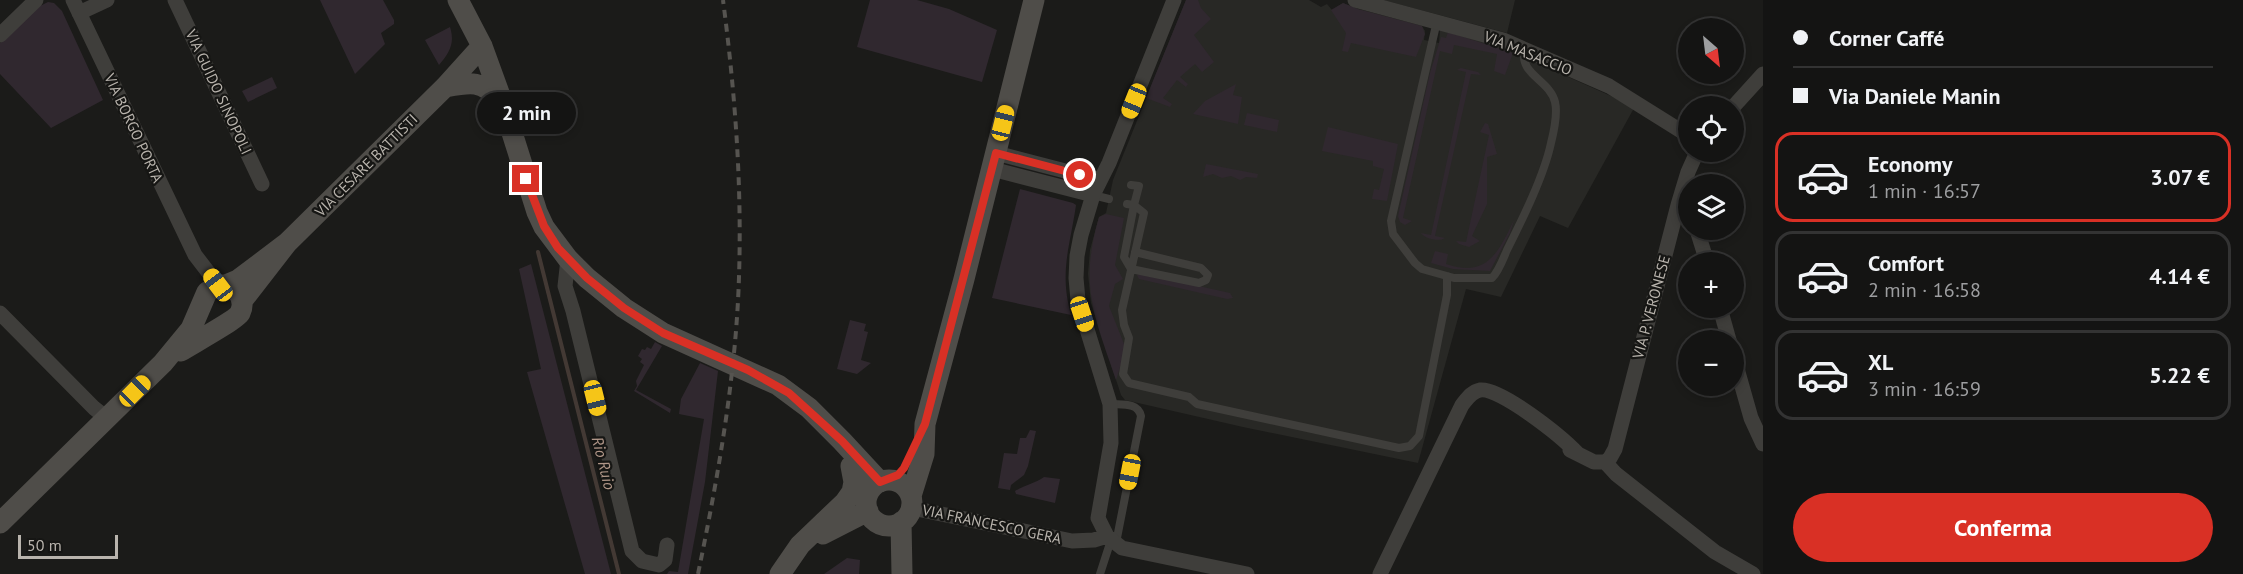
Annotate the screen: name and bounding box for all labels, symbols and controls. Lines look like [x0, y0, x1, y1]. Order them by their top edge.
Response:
north arrow [1678, 18, 1744, 84]
map controls [1678, 18, 1744, 396]
text: Corner Caffé [1829, 24, 1944, 52]
street label: VIA GUIDO SINOPOLI [181, 26, 256, 157]
street label: VIA MASACCIO [1480, 26, 1575, 79]
street label: VIA BORGO PORTA [100, 69, 168, 186]
car [1119, 81, 1149, 121]
text: Via Daniele Manin [1829, 82, 2001, 110]
callout: 2 min [476, 92, 576, 134]
button: locate [1678, 96, 1744, 162]
text: 2 min [502, 100, 551, 126]
car [990, 103, 1016, 143]
street label: VIA CESARE BATTISTI [310, 110, 421, 221]
icon: car [1796, 150, 1850, 204]
text: Economy [1868, 150, 1952, 178]
route start [1066, 161, 1093, 188]
text: 3.07 € [2150, 163, 2210, 191]
route end [512, 165, 539, 192]
button: layers [1678, 174, 1744, 240]
text: 1 min · 16:57 [1868, 178, 1981, 204]
icon: car [1796, 249, 1850, 303]
text: Comfort [1868, 249, 1944, 277]
button: + [1678, 252, 1744, 318]
street label: VIA P. VERONESE [1628, 253, 1674, 362]
text: 4.14 € [2149, 262, 2210, 290]
car [200, 265, 236, 305]
text: 2 min · 16:58 [1868, 277, 1981, 303]
car [1068, 294, 1096, 334]
button: − [1678, 330, 1744, 396]
icon: car [1796, 348, 1850, 402]
text: XL [1868, 348, 1893, 376]
text: 5.22 € [2149, 361, 2210, 389]
car [116, 372, 154, 410]
text: 3 min · 16:59 [1868, 376, 1981, 402]
car [582, 378, 608, 418]
water label: Rio Ruio [588, 434, 620, 492]
car [1118, 453, 1142, 491]
button: Conferma [1793, 493, 2213, 562]
street label: VIA FRANCESCO GERA [920, 500, 1064, 548]
scale bar [18, 532, 118, 560]
text: 50 m [27, 535, 62, 555]

